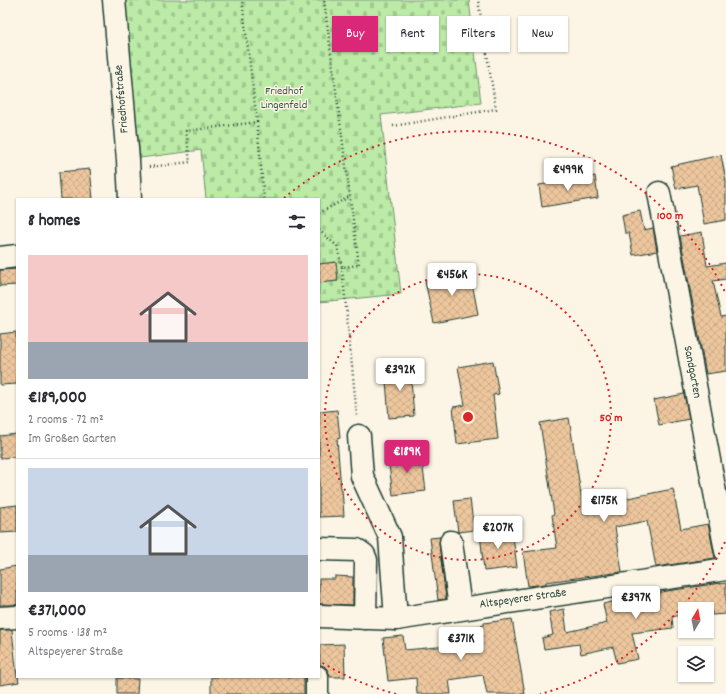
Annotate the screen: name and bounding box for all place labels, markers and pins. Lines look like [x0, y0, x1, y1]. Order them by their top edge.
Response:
pin: €499K [540, 158, 596, 192]
pin: €456K [424, 263, 480, 297]
pin: €392K [372, 358, 428, 392]
centre of rings [461, 410, 475, 424]
pin: €189K [379, 440, 435, 474]
pin: €175K [576, 489, 632, 523]
pin: €207K [470, 516, 526, 550]
pin: €397K [608, 586, 664, 620]
pin: €371K [433, 627, 489, 661]

